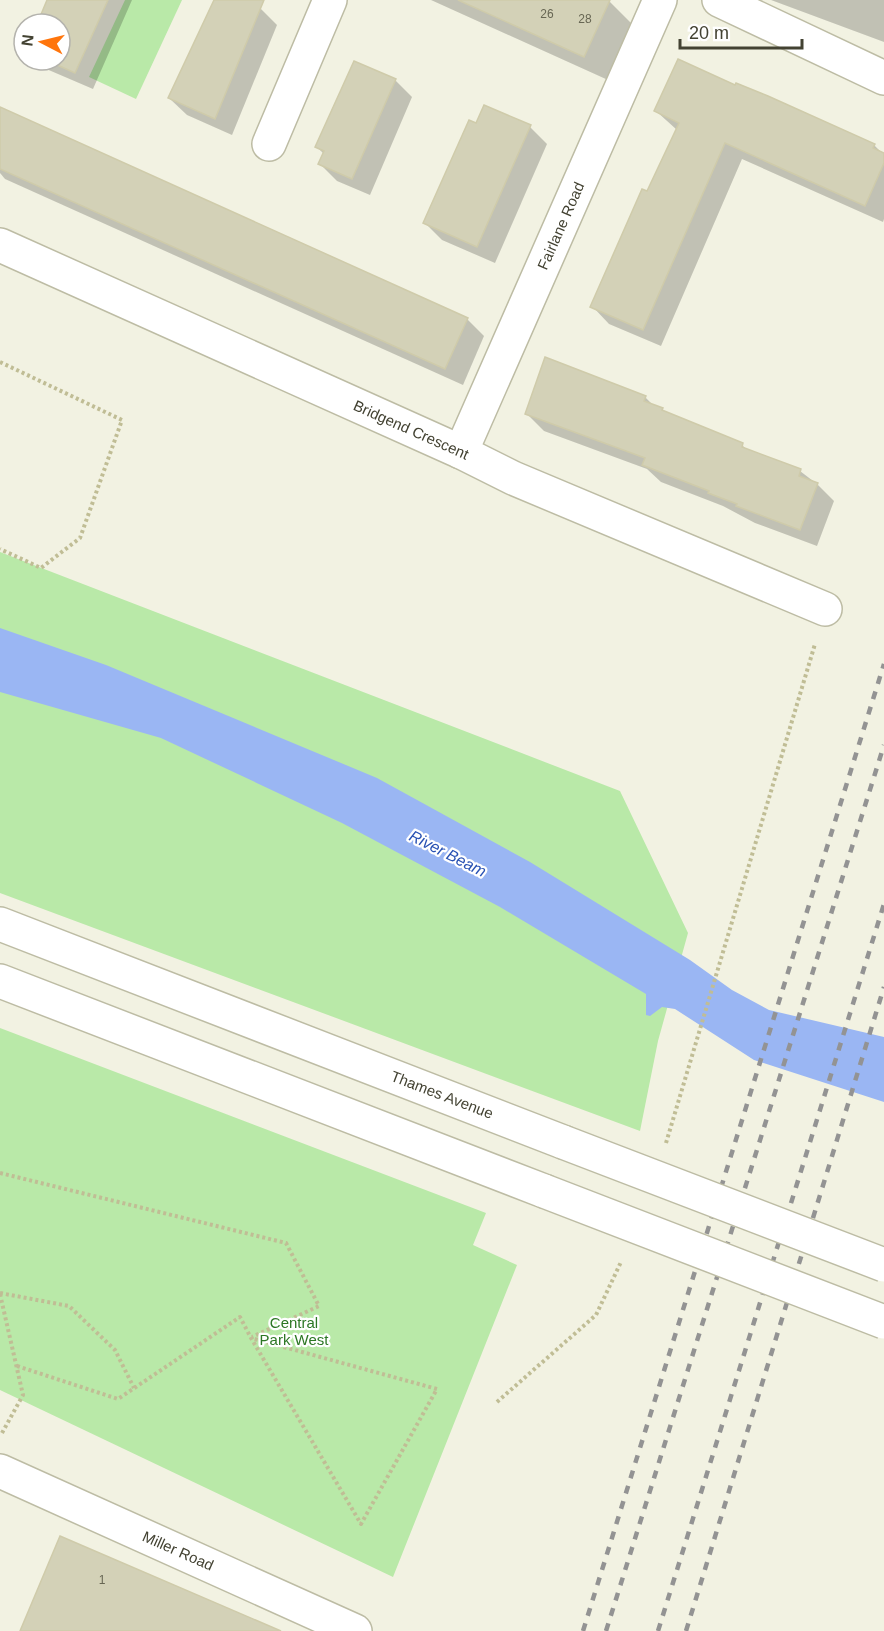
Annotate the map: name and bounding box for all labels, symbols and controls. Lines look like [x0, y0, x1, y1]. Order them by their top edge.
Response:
house number: 26 [540, 7, 554, 21]
north arrow [12, 12, 72, 72]
house number: 28 [578, 12, 592, 26]
scale bar [680, 12, 802, 50]
text: 20 m [689, 23, 729, 43]
text: N [18, 33, 37, 47]
street label: Fairlane Road [534, 179, 587, 272]
street label: Bridgend Crescent [351, 397, 472, 463]
water label: River Beam [407, 827, 489, 880]
street label: Thames Avenue [389, 1067, 496, 1122]
park label: Central Park West [260, 1314, 329, 1348]
street label: Miller Road [140, 1527, 216, 1574]
house number: 1 [99, 1573, 106, 1587]

